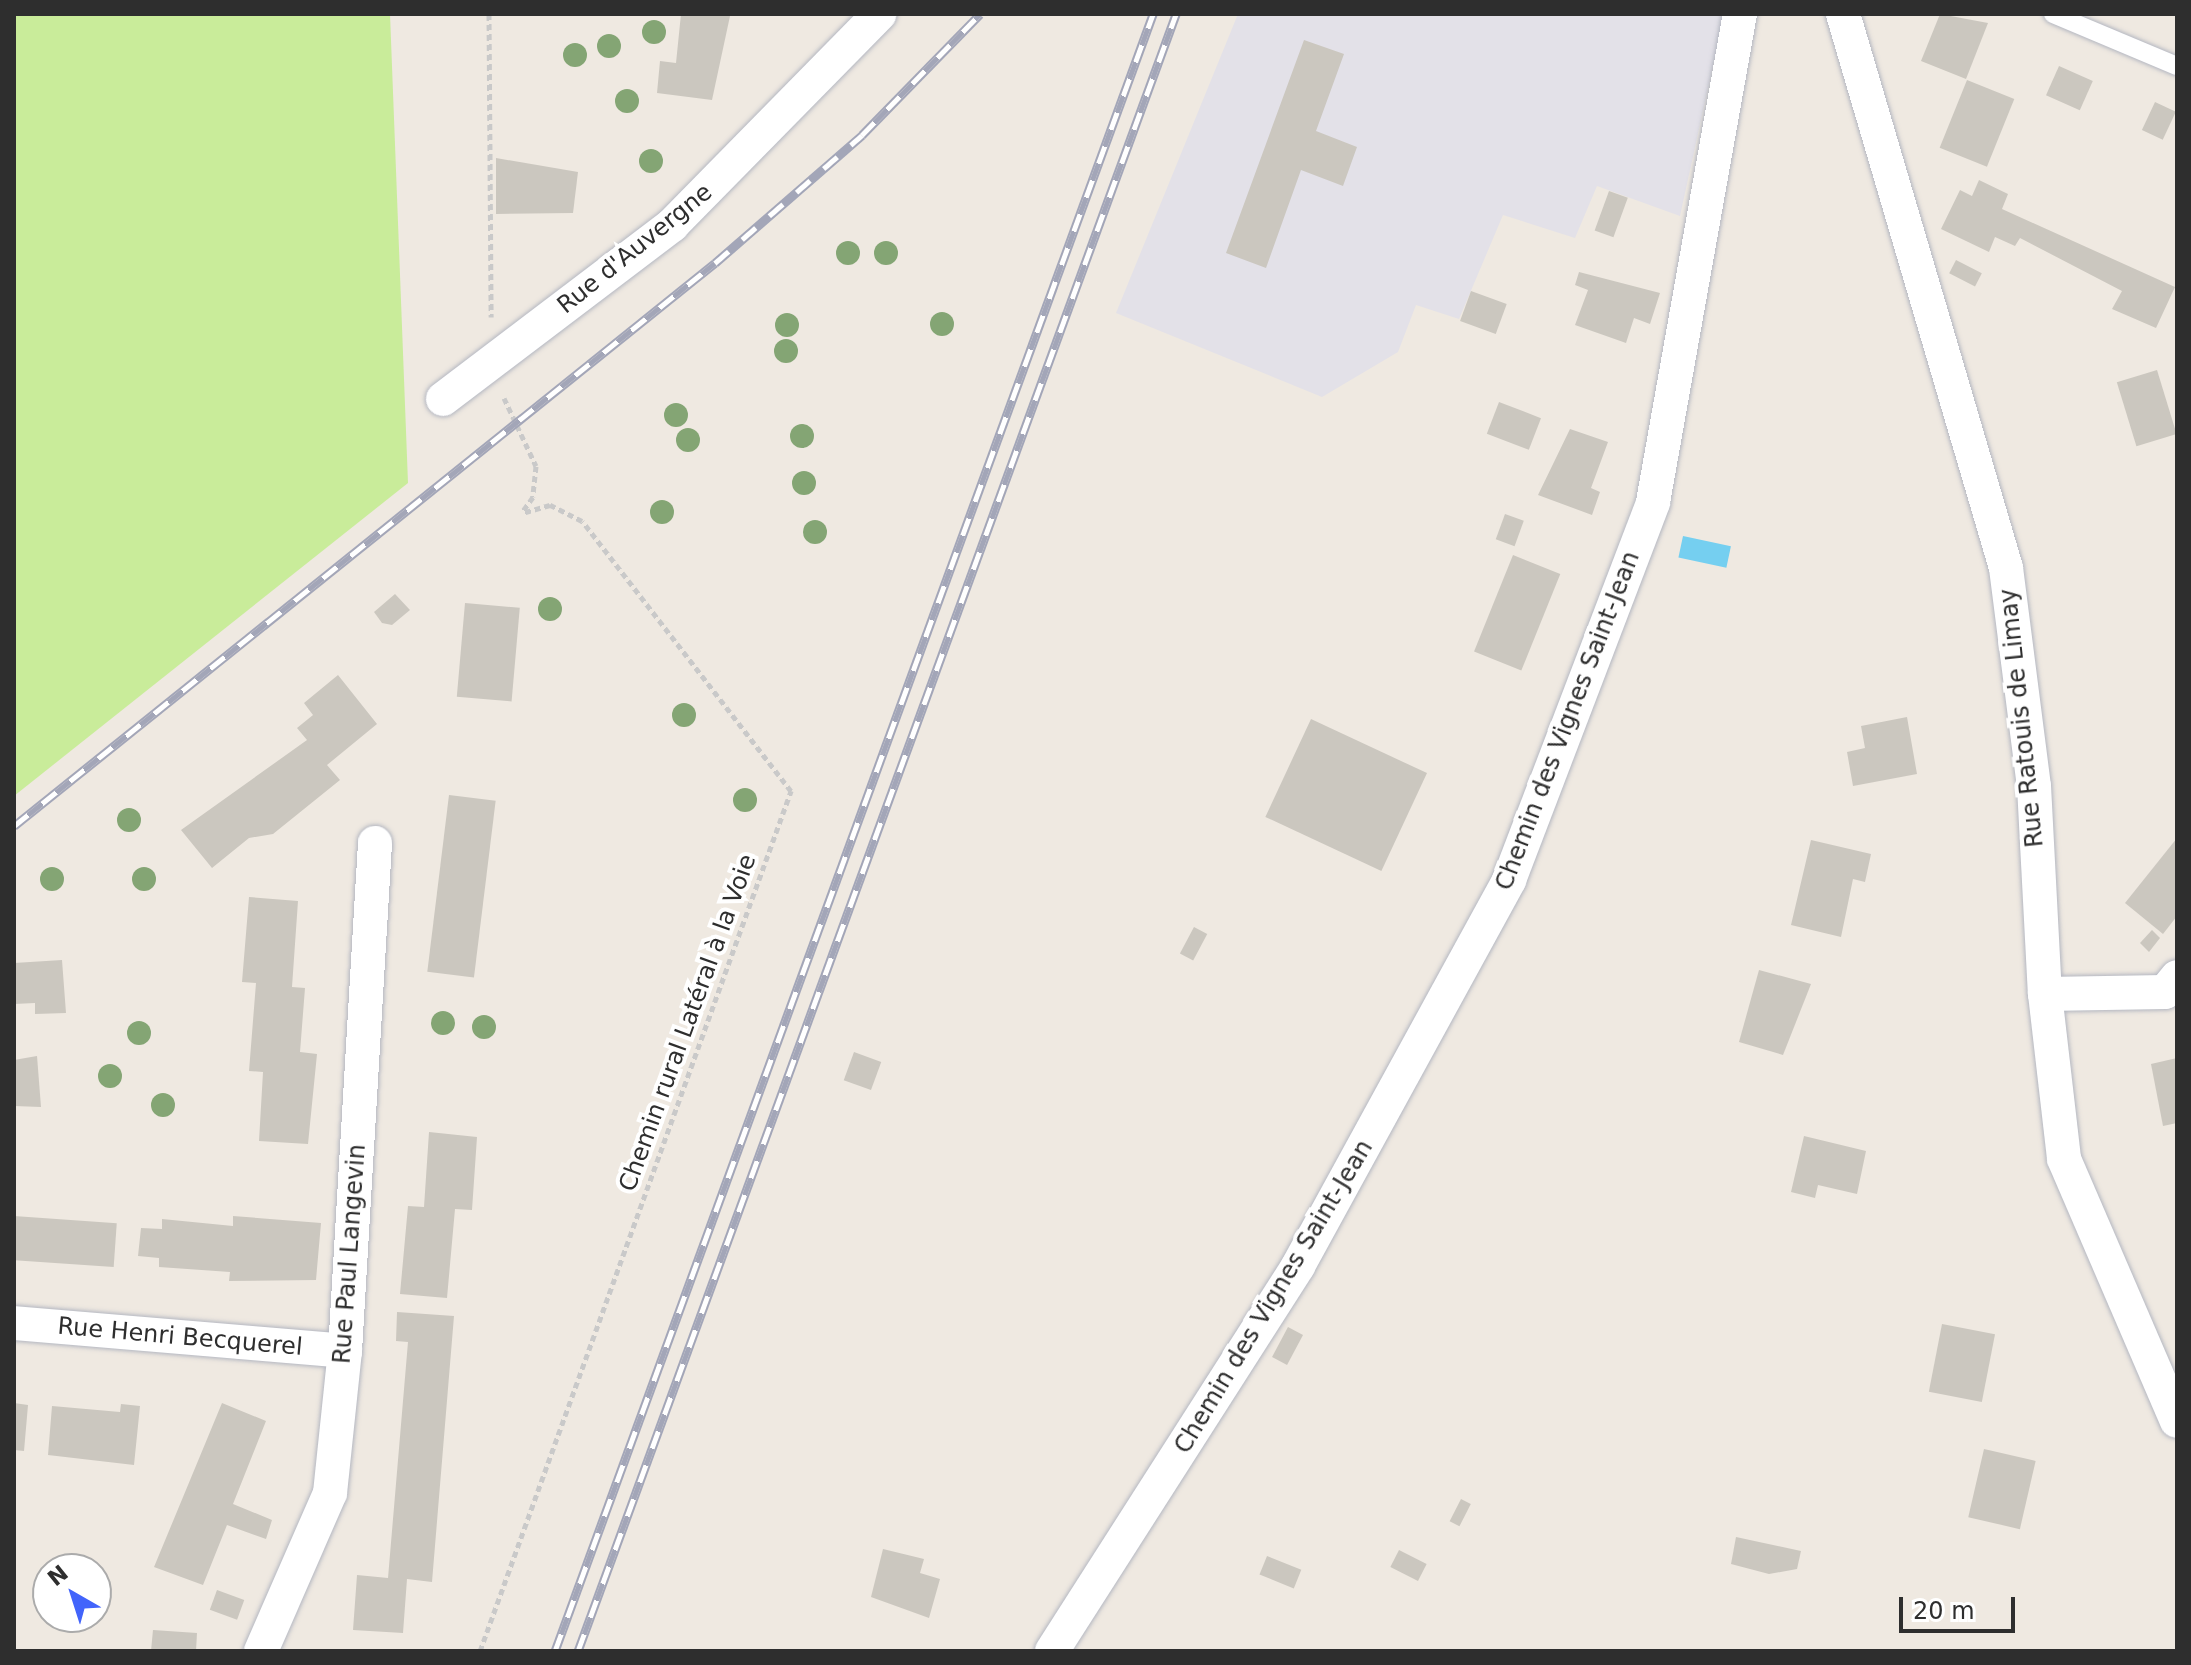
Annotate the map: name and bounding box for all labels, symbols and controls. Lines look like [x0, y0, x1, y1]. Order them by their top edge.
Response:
street label: Rue d'Auvergne [552, 178, 718, 320]
street label: Chemin des Vignes Saint-Jean [1490, 547, 1646, 895]
street label: Rue Ratouis de Limay [1994, 587, 2050, 849]
street label: Chemin rural Latéral à la Voie [613, 850, 763, 1196]
street label: Chemin des Vignes Saint-Jean [1169, 1135, 1379, 1459]
street label: Rue Paul Langevin [328, 1143, 372, 1365]
street label: Rue Henri Becquerel [56, 1312, 304, 1362]
north arrow [32, 1553, 112, 1633]
text: N [43, 1560, 73, 1591]
scale bar [1903, 1581, 2019, 1631]
text: 20 m [1913, 1597, 1975, 1625]

